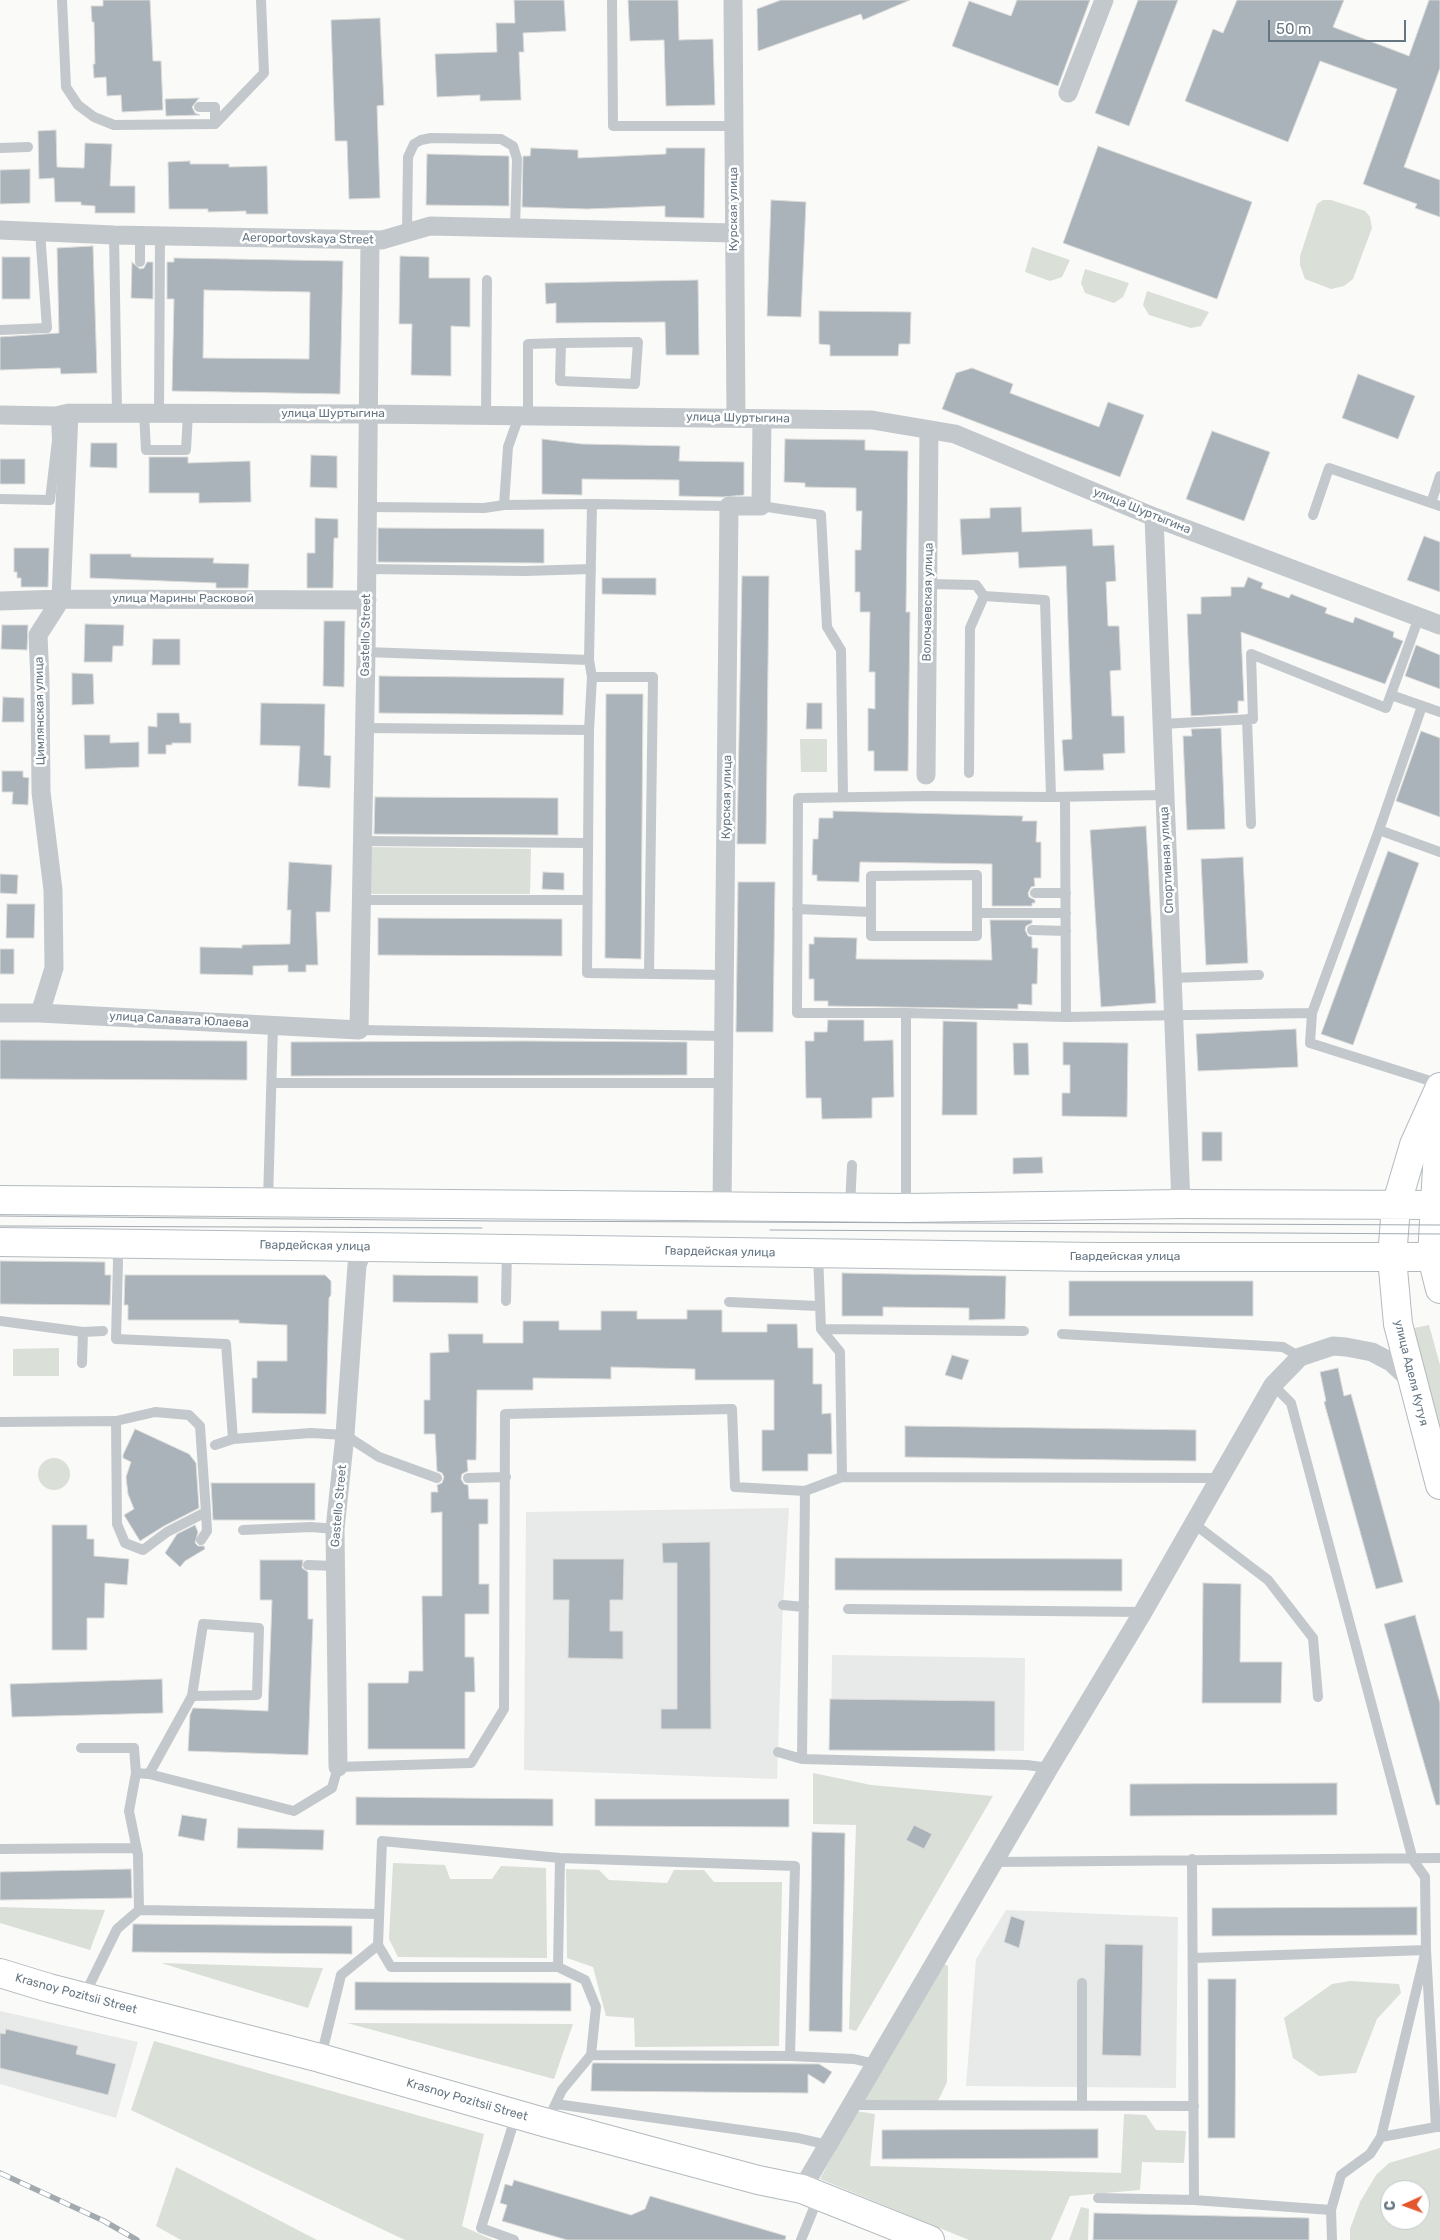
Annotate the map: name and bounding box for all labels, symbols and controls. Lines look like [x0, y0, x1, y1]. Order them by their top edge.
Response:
scale bar [1270, 10, 1408, 42]
text: 50 m [1276, 20, 1311, 38]
street label: Курская улица [727, 167, 741, 251]
street label: Aeroportovskaya Street [242, 231, 374, 247]
street label: улица Шуртыгина [281, 407, 385, 421]
street label: улица Шуртыгина [686, 410, 790, 426]
street label: улица Шуртыгина [1091, 485, 1193, 537]
street label: Волочаевская улица [920, 542, 936, 662]
street label: улица Марины Расковой [112, 592, 254, 606]
street label: Gastello Street [358, 594, 374, 676]
street label: Цимлянская улица [32, 656, 48, 766]
street label: Курская улица [719, 755, 735, 839]
street label: Спортивная улица [1157, 806, 1177, 914]
street label: улица Салавата Юлаева [109, 1009, 249, 1031]
street label: Гвардейская улица [260, 1238, 370, 1254]
street label: Гвардейская улица [665, 1244, 775, 1260]
street label: Гвардейская улица [1070, 1250, 1180, 1264]
street label: улица Аделя Кутуя [1391, 1319, 1431, 1427]
street label: Gastello Street [328, 1464, 350, 1548]
street label: Krasnoy Pozitsii Street [13, 1971, 139, 2017]
street label: Krasnoy Pozitsii Street [405, 2076, 529, 2124]
north arrow [1380, 2180, 1430, 2230]
text: С [1382, 2200, 1399, 2211]

